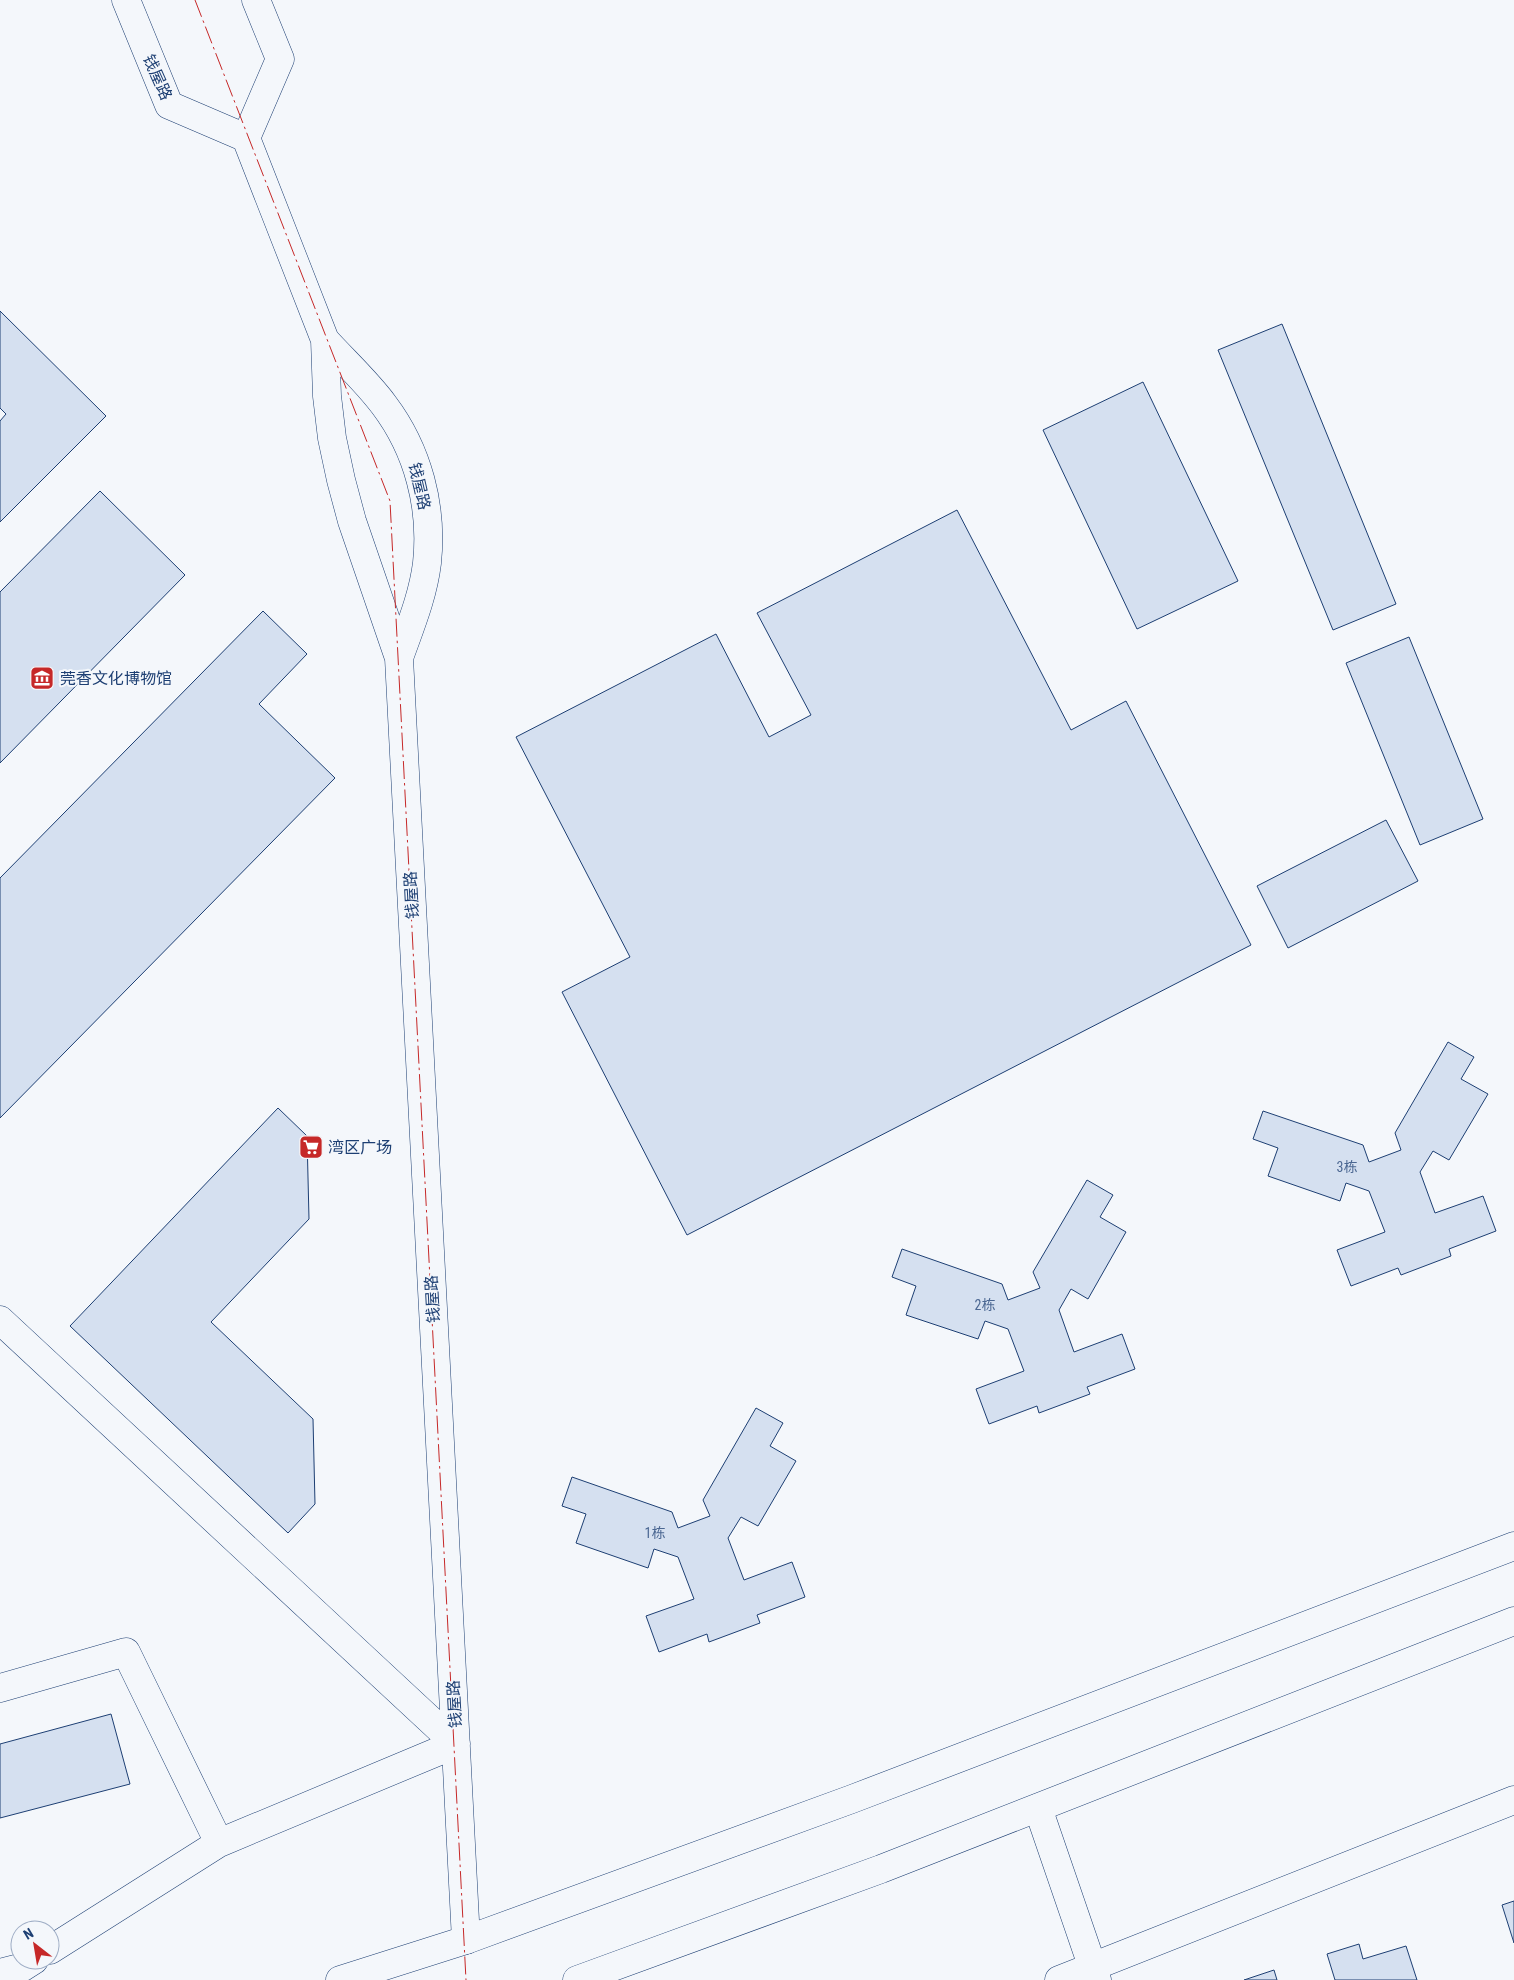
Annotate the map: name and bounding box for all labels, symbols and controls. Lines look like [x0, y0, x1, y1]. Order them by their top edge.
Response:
street label: 钱屋路 [139, 51, 176, 103]
street label: 钱屋路 [405, 461, 434, 512]
museum icon: 莞香文化博物馆 [29, 665, 55, 691]
place label: 莞香文化博物馆 [60, 669, 172, 688]
street label: 钱屋路 [401, 871, 422, 919]
supermarket icon: 湾区广场 [298, 1134, 324, 1160]
place label: 湾区广场 [328, 1138, 392, 1157]
house number: 3栋 [1337, 1159, 1357, 1175]
street label: 钱屋路 [422, 1275, 443, 1323]
house number: 2栋 [975, 1297, 995, 1313]
house number: 1栋 [645, 1525, 665, 1541]
street label: 钱屋路 [444, 1680, 465, 1728]
north arrow [10, 1920, 60, 1970]
text: N [21, 1925, 36, 1943]

